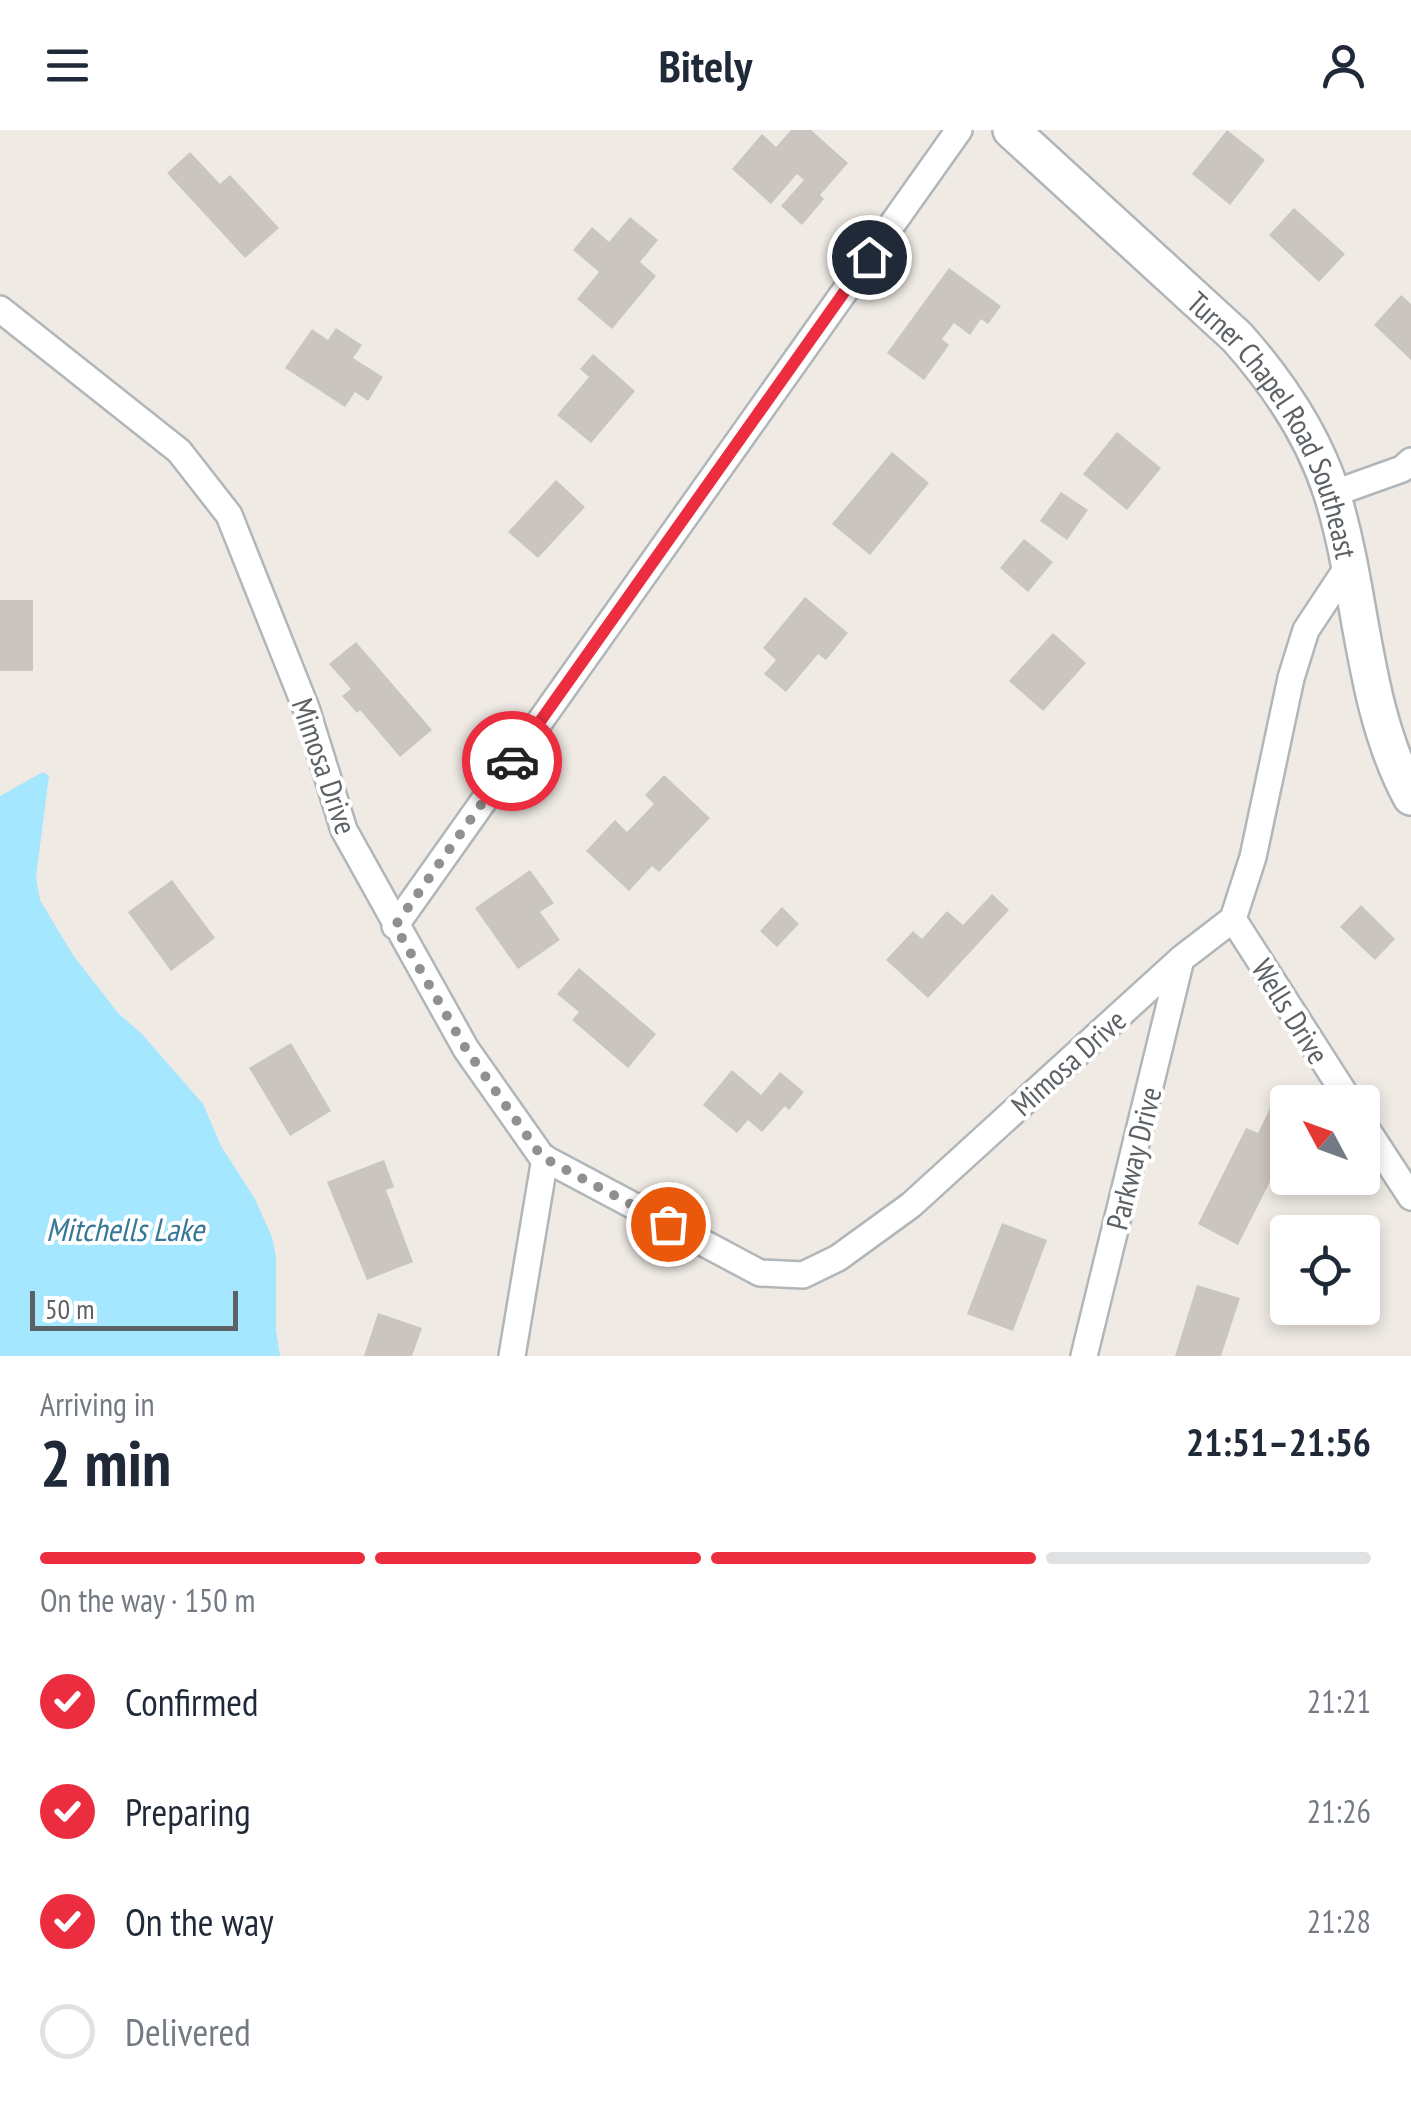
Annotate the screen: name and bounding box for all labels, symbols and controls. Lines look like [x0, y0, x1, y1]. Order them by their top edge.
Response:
text: Bitely [659, 36, 752, 94]
icon: menu [40, 38, 95, 93]
icon: person [1316, 38, 1371, 93]
pin [827, 215, 912, 300]
icon: home [842, 230, 897, 285]
street label: Turner Chapel Road Southeast [1180, 282, 1367, 563]
street label: Mimosa Drive [284, 693, 366, 839]
courier [462, 711, 562, 811]
icon: car [485, 734, 540, 789]
street label: Wells Drive [1244, 951, 1338, 1071]
street label: Mimosa Drive [1003, 1000, 1133, 1124]
street label: Parkway Drive [1096, 1083, 1170, 1233]
north arrow [1270, 1085, 1380, 1195]
map controls [1270, 1085, 1380, 1325]
pin [626, 1182, 711, 1267]
icon: bag [641, 1197, 696, 1252]
water label: Mitchells Lake [46, 1208, 206, 1250]
button: locate [1270, 1215, 1380, 1325]
scale bar [30, 1286, 238, 1330]
text: 50 m [45, 1290, 94, 1327]
text: Arriving in [40, 1383, 155, 1425]
text: 21:51–21:56 [1186, 1417, 1371, 1466]
text: 2 min [40, 1420, 171, 1504]
text: On the way · 150 m [40, 1579, 255, 1621]
icon: check [40, 1674, 95, 1729]
text: Confirmed [125, 1677, 258, 1726]
text: 21:21 [1307, 1680, 1371, 1722]
icon: check [40, 1784, 95, 1839]
text: Preparing [125, 1787, 251, 1836]
text: 21:26 [1307, 1790, 1371, 1832]
icon: check [40, 1894, 95, 1949]
text: On the way [125, 1897, 273, 1946]
text: 21:28 [1307, 1900, 1371, 1942]
text: Delivered [125, 2007, 251, 2056]

